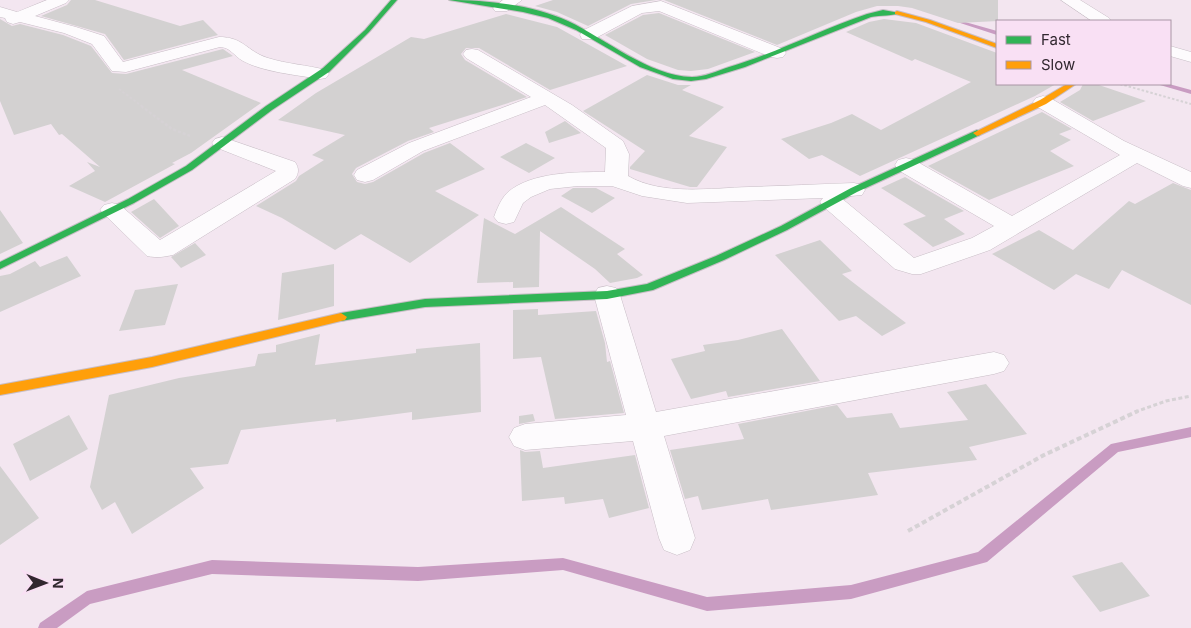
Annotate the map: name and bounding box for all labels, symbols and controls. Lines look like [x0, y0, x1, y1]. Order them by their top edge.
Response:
legend [996, 20, 1171, 85]
text: Fast [1041, 30, 1071, 49]
text: Slow [1041, 55, 1075, 74]
north arrow [20, 558, 70, 608]
text: N [50, 578, 67, 589]

